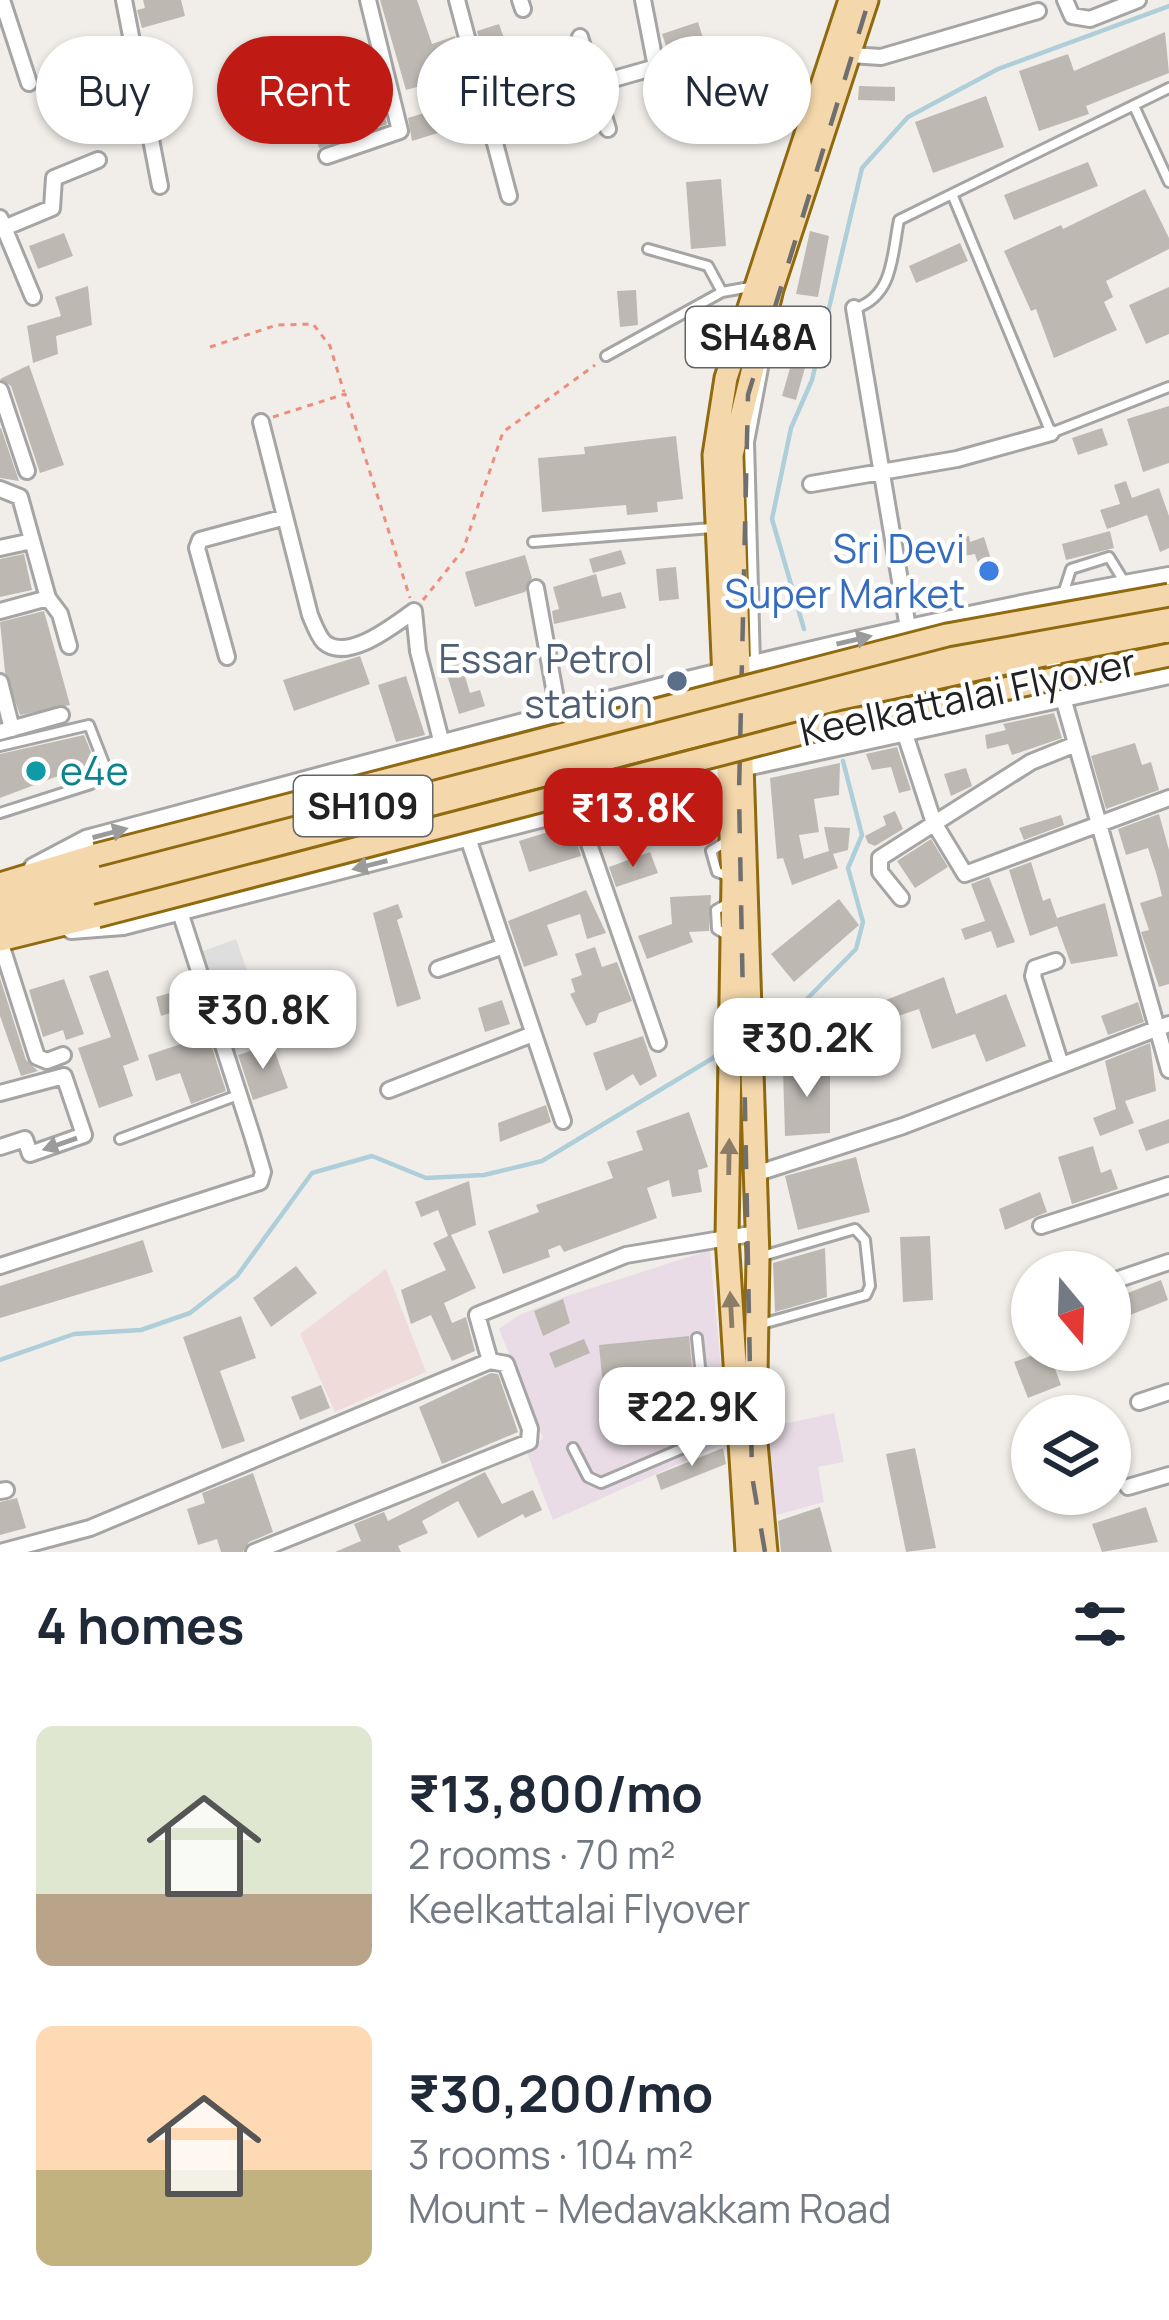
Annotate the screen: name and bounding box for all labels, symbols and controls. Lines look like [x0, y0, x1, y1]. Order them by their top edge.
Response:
chip: Buy [36, 36, 193, 144]
chip: Rent [217, 36, 393, 144]
chip: Filters [417, 36, 619, 144]
chip: New [643, 36, 811, 144]
road number: SH48A [686, 307, 830, 367]
place label: Sri Devi Super Market [724, 521, 965, 620]
marker: Sri Devi Super Market [976, 558, 1002, 584]
one-way arrow [836, 630, 874, 649]
place label: Essar Petrol station [439, 631, 653, 730]
street label: Keelkattalai Flyover [795, 634, 1141, 758]
marker: Essar Petrol station [664, 668, 690, 694]
place label: e4e [60, 743, 129, 797]
marker: e4e [23, 758, 49, 784]
pin: ₹13.8K [535, 768, 731, 870]
road number: SH109 [294, 776, 432, 836]
text: ₹13.8K [571, 780, 695, 834]
one-way arrow [91, 822, 128, 841]
one-way arrow [351, 856, 388, 875]
pin: ₹30.8K [165, 970, 361, 1072]
text: ₹30.8K [196, 982, 330, 1036]
pin: ₹30.2K [709, 998, 905, 1100]
text: ₹30.2K [741, 1010, 873, 1064]
one-way arrow [42, 1136, 78, 1154]
one-way arrow [720, 1137, 739, 1175]
north arrow [1011, 1251, 1131, 1371]
map controls [1011, 1251, 1131, 1515]
one-way arrow [721, 1290, 740, 1328]
pin: ₹22.9K [594, 1367, 790, 1469]
text: ₹22.9K [626, 1379, 758, 1433]
button: layers [1011, 1395, 1131, 1515]
text: 4 homes [36, 1590, 244, 1659]
icon: filters [1067, 1591, 1133, 1657]
text: ₹13,800/mo [408, 1758, 703, 1827]
icon: home [132, 1774, 276, 1918]
text: 2 rooms · 70 m² [408, 1827, 676, 1881]
text: Keelkattalai Flyover [408, 1881, 750, 1935]
text: ₹30,200/mo [408, 2058, 713, 2127]
icon: home [132, 2074, 276, 2218]
text: 3 rooms · 104 m² [408, 2127, 694, 2181]
text: Mount - Medavakkam Road [408, 2181, 891, 2235]

